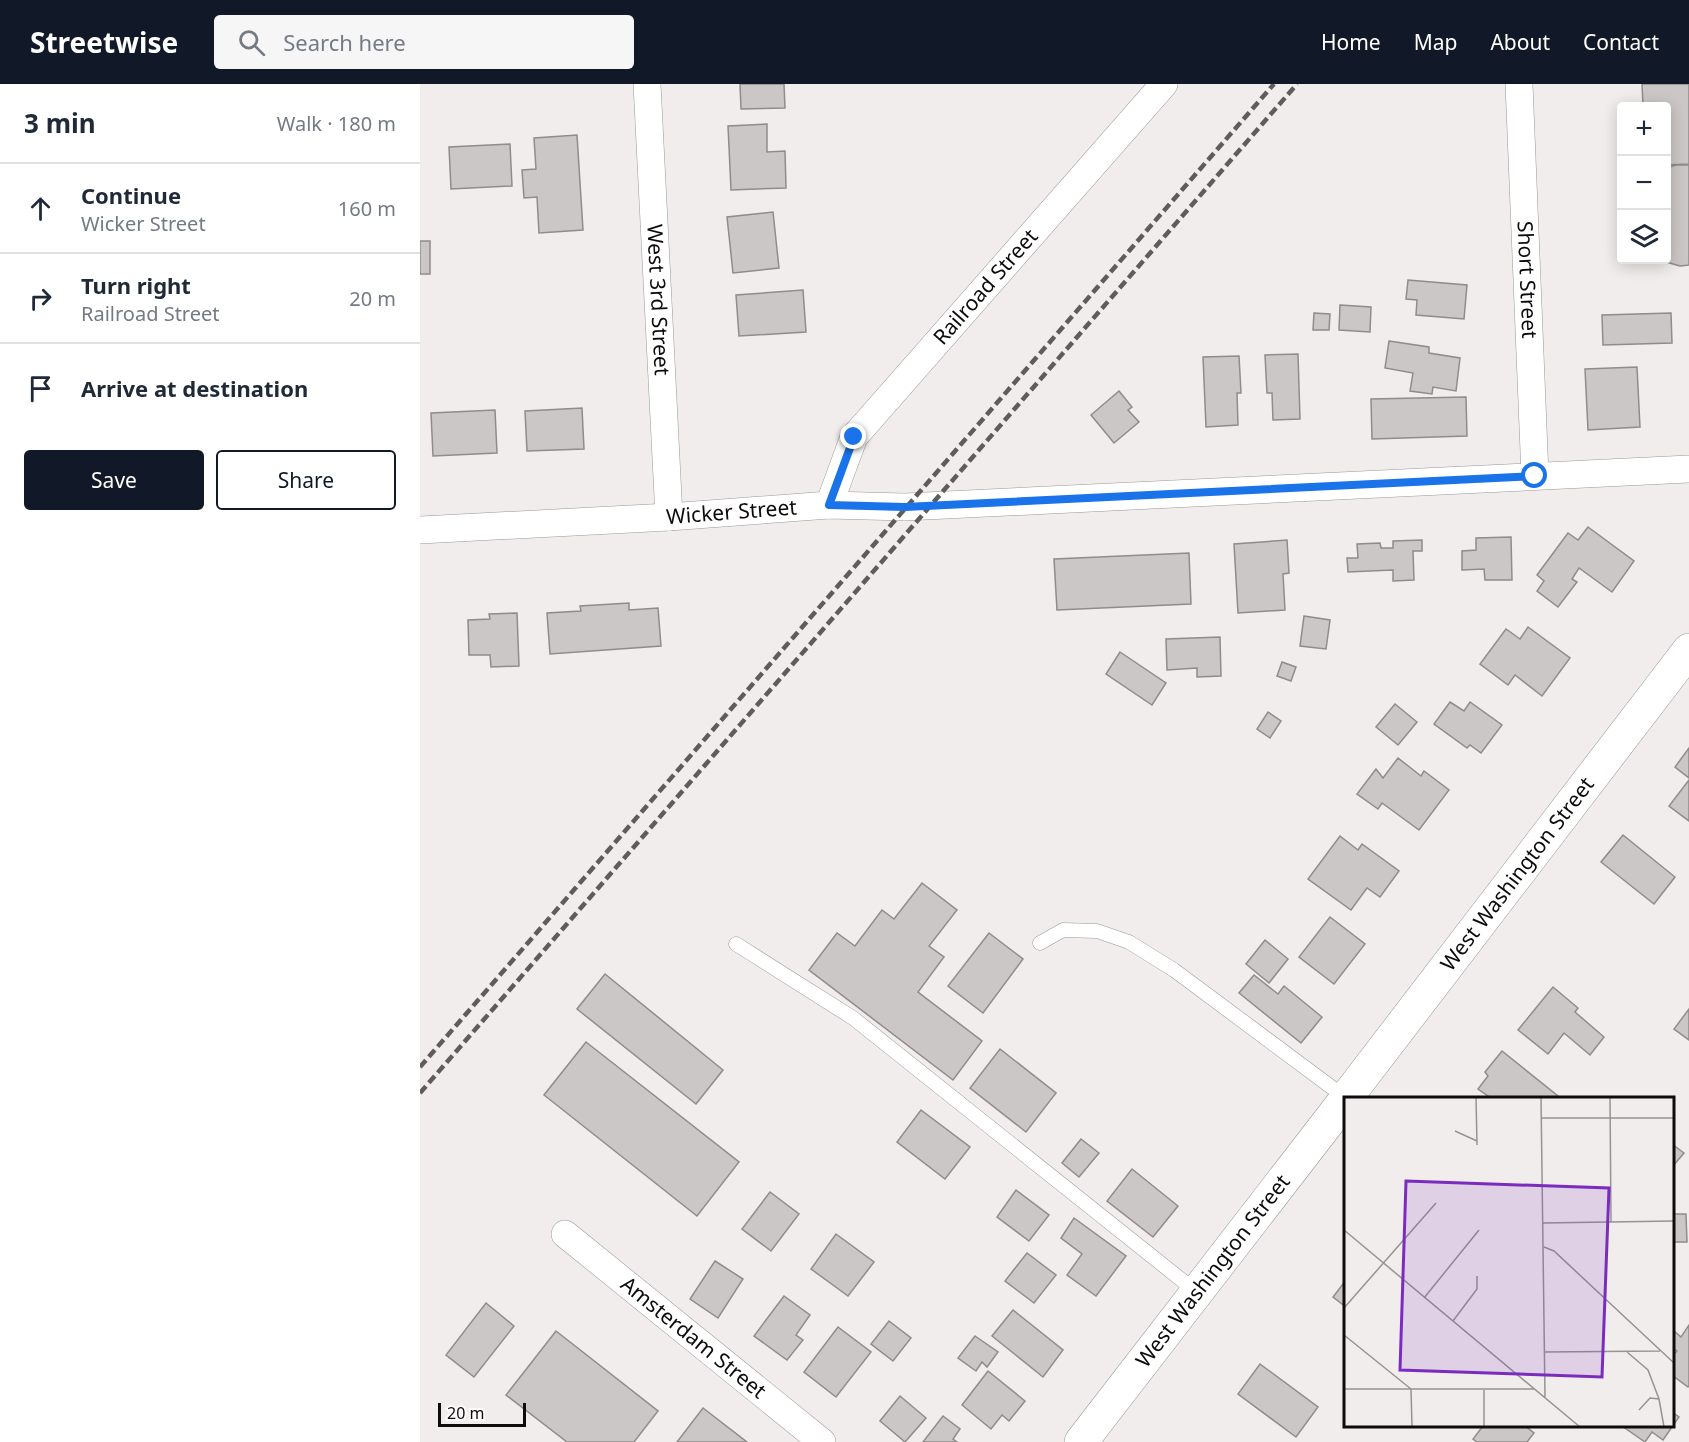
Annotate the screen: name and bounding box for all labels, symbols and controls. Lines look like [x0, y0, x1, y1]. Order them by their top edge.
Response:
search box [214, 15, 634, 69]
text: Streetwise [30, 23, 178, 61]
icon: search [235, 26, 268, 59]
text: Search here [283, 27, 406, 57]
text: Home [1321, 28, 1381, 56]
text: Map [1414, 28, 1457, 56]
text: About [1490, 28, 1550, 56]
text: Contact [1583, 28, 1659, 56]
map controls [1617, 102, 1671, 264]
button: + [1617, 102, 1671, 156]
text: 3 min [24, 105, 96, 141]
text: Walk · 180 m [277, 110, 396, 137]
button: − [1617, 156, 1671, 210]
text: Continue [81, 180, 181, 210]
icon: ahead [24, 192, 57, 225]
text: 160 m [338, 195, 396, 222]
text: Wicker Street [81, 210, 206, 237]
button: layers [1617, 210, 1671, 264]
street label: Short Street [1512, 220, 1544, 340]
street label: Railroad Street [926, 222, 1044, 350]
street label: West 3rd Street [641, 223, 677, 376]
text: Turn right [81, 270, 191, 300]
icon: right [24, 282, 57, 315]
text: 20 m [349, 285, 396, 312]
text: Railroad Street [81, 300, 220, 327]
icon: arrive [24, 372, 57, 405]
text: Arrive at destination [81, 373, 308, 403]
route end [840, 423, 866, 449]
button: Save [24, 450, 204, 510]
button: Share [216, 450, 396, 510]
route start [1521, 462, 1547, 488]
street label: Wicker Street [665, 492, 798, 530]
street label: West Washington Street [1434, 771, 1600, 976]
inset map [1344, 1097, 1674, 1427]
street label: West Washington Street [1129, 1168, 1296, 1373]
street label: Amsterdam Street [615, 1270, 773, 1405]
scale bar [438, 1400, 526, 1428]
text: 20 m [447, 1402, 484, 1424]

